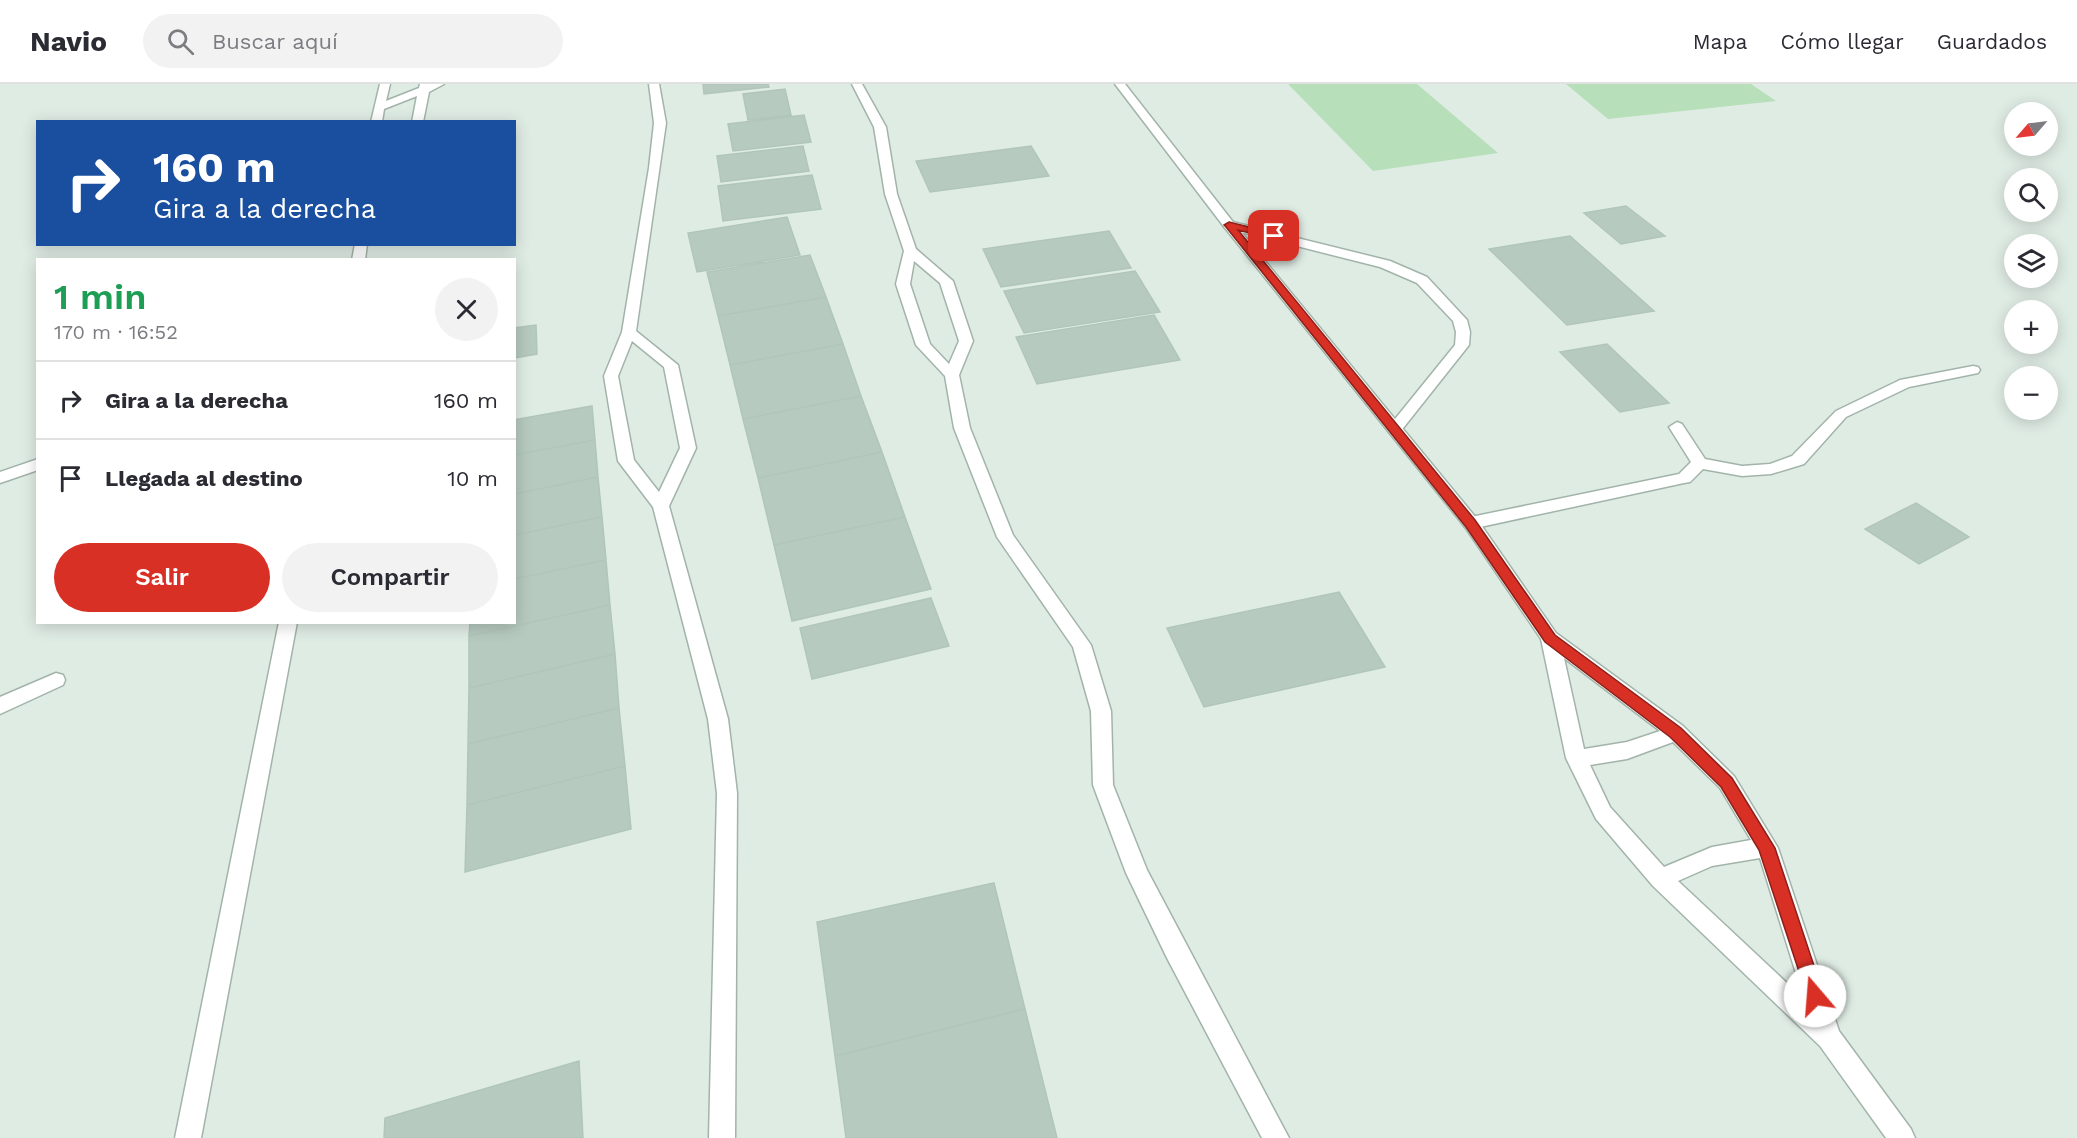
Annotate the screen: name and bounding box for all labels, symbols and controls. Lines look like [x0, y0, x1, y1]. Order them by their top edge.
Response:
search box [143, 14, 563, 68]
text: Navio [30, 25, 107, 58]
icon: search [164, 25, 197, 58]
text: Buscar aquí [212, 29, 338, 54]
text: Mapa [1693, 29, 1747, 54]
text: Cómo llegar [1780, 29, 1904, 54]
text: Guardados [1937, 29, 2047, 54]
north arrow [2004, 102, 2058, 156]
map controls [2004, 102, 2058, 420]
text: 160 m [153, 143, 276, 192]
icon: right [54, 144, 132, 222]
button: search [2004, 168, 2058, 222]
text: Gira a la derecha [153, 193, 376, 225]
pin [1248, 210, 1299, 261]
icon: arrive [1257, 219, 1290, 252]
button: layers [2004, 234, 2058, 288]
text: 1 min [54, 276, 146, 318]
button: close [435, 278, 498, 341]
button: + [2004, 300, 2058, 354]
text: 170 m · 16:52 [54, 320, 178, 344]
button: − [2004, 366, 2058, 420]
icon: right [54, 384, 87, 417]
text: Gira a la derecha [105, 388, 288, 413]
text: 160 m [434, 388, 498, 413]
icon: arrive [54, 462, 87, 495]
text: Llegada al destino [105, 466, 303, 491]
text: 10 m [447, 466, 498, 491]
button: Salir [54, 543, 270, 612]
button: Compartir [282, 543, 498, 612]
position arrow [1783, 964, 1847, 1028]

